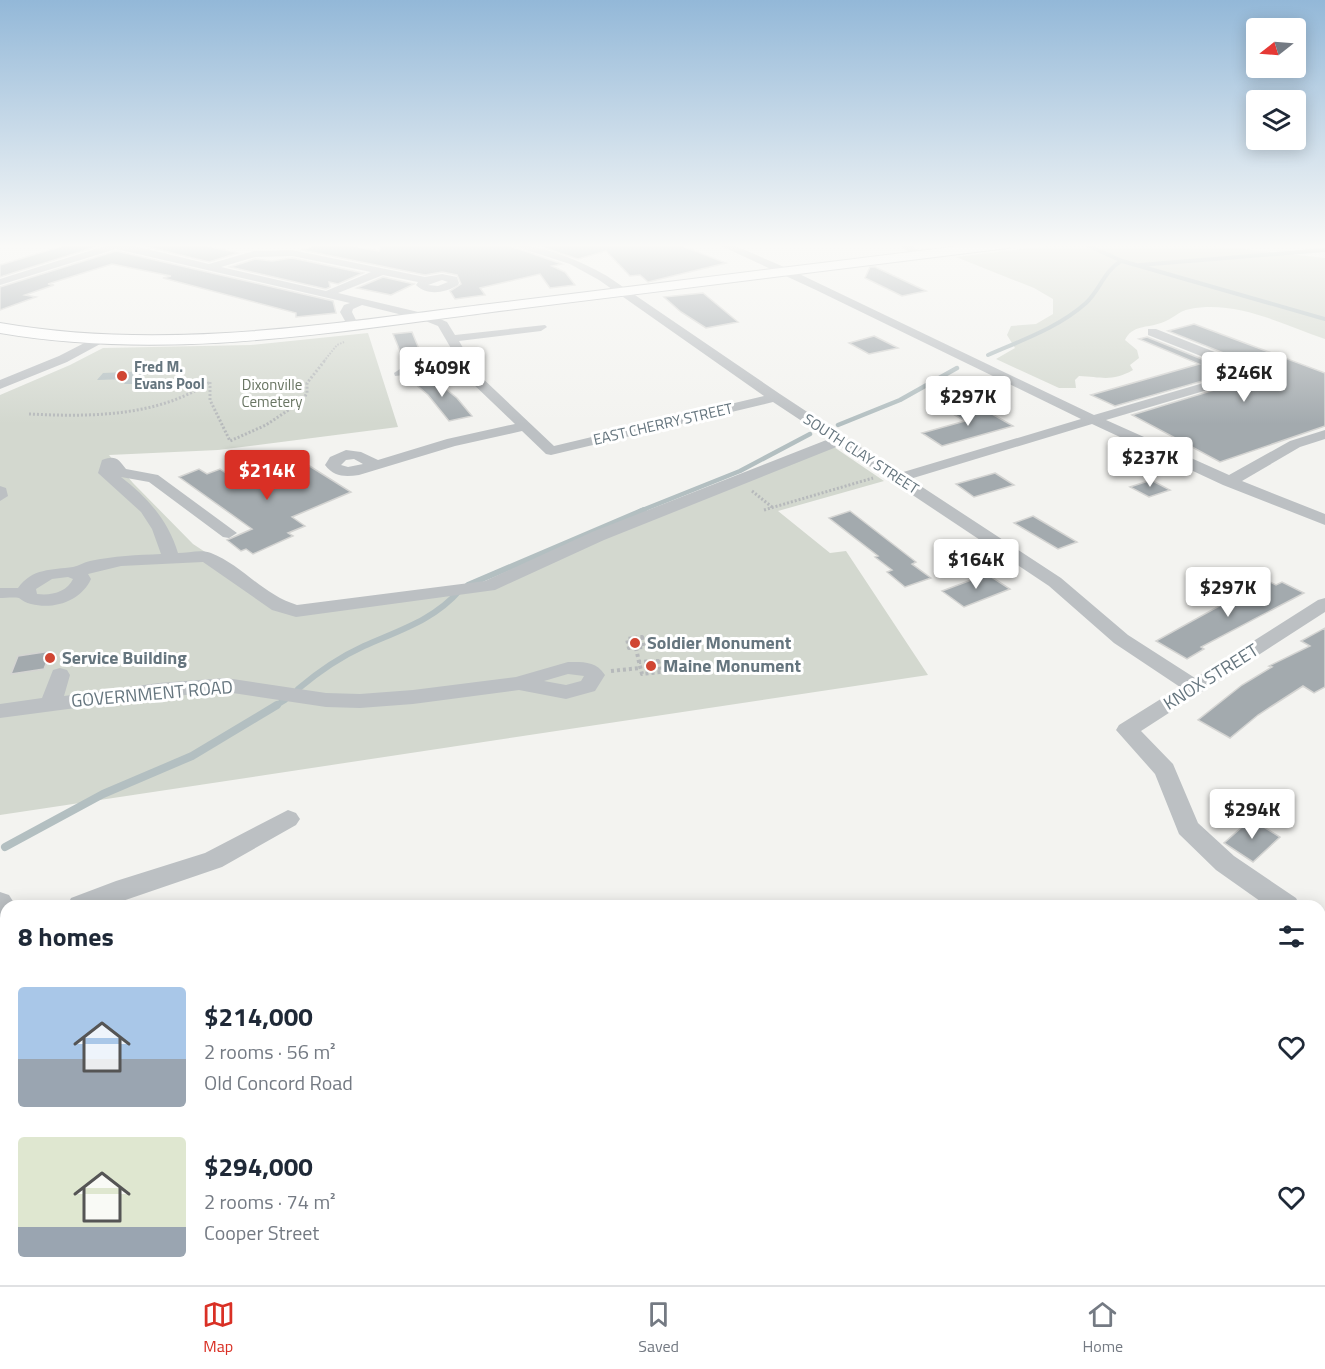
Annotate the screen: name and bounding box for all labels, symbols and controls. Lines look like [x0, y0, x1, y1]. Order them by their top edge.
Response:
north arrow [1246, 18, 1306, 78]
map controls [1246, 18, 1306, 150]
button: layers [1246, 90, 1306, 150]
pin: $409K [400, 347, 484, 398]
text: $409K [414, 351, 470, 382]
pin: $246K [1202, 352, 1286, 403]
place label: Fred M. Evans Pool [134, 355, 205, 395]
text: $246K [1216, 356, 1272, 387]
marker: Fred M. Evans Pool [115, 369, 129, 383]
park label: Dixonville Cemetery [242, 373, 302, 413]
pin: $297K [926, 376, 1010, 427]
text: $297K [940, 380, 996, 411]
street label: EAST CHERRY STREET [591, 396, 735, 451]
street label: SOUTH CLAY STREET [799, 408, 924, 500]
pin: $237K [1108, 437, 1192, 488]
text: $237K [1122, 441, 1178, 472]
pin: $214K [225, 450, 309, 501]
text: $214K [239, 454, 295, 485]
pin: $164K [934, 539, 1018, 590]
text: $164K [948, 543, 1004, 574]
pin: $297K [1186, 567, 1270, 618]
text: $297K [1200, 571, 1256, 602]
place label: Soldier Monument [647, 629, 792, 656]
marker: Soldier Monument [628, 636, 642, 650]
street label: KNOX STREET [1158, 636, 1264, 717]
place label: Service Building [62, 644, 187, 671]
marker: Service Building [43, 651, 57, 665]
place label: Maine Monument [663, 652, 801, 679]
marker: Maine Monument [644, 659, 658, 673]
street label: GOVERNMENT ROAD [70, 673, 234, 714]
pin: $294K [1210, 789, 1294, 840]
text: $294K [1224, 793, 1280, 824]
text: 8 homes [18, 917, 114, 956]
icon: filters [1275, 920, 1308, 953]
text: $214,000 [204, 997, 313, 1036]
icon: home [66, 1011, 138, 1083]
icon: heart [1275, 1031, 1308, 1064]
text: 2 rooms · 56 m² [204, 1036, 336, 1067]
text: Old Concord Road [204, 1067, 353, 1098]
text: $294,000 [204, 1147, 313, 1186]
icon: home [66, 1161, 138, 1233]
icon: heart [1275, 1181, 1308, 1214]
text: 2 rooms · 74 m² [204, 1186, 336, 1217]
text: Cooper Street [204, 1217, 319, 1248]
tab: Map [202, 1298, 235, 1358]
tab: Saved [638, 1298, 679, 1358]
tab: Home [1083, 1298, 1123, 1358]

